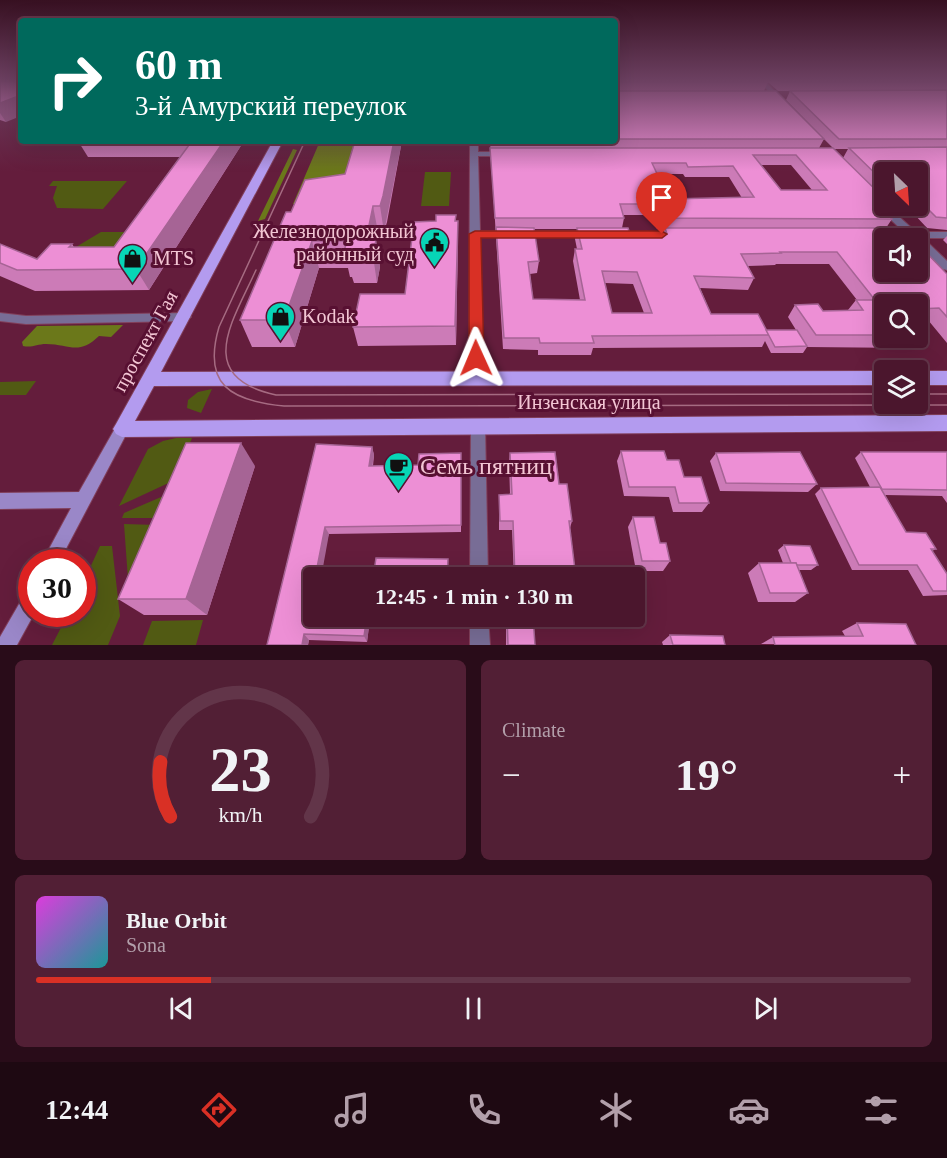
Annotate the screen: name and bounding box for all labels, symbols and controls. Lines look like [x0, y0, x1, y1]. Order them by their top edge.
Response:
icon: right [36, 42, 114, 120]
text: 60 m [135, 42, 223, 88]
text: 3-й Амурский переулок [135, 91, 407, 121]
north arrow [874, 162, 928, 216]
map controls [874, 162, 928, 414]
pin [636, 172, 687, 234]
icon: arrive [645, 181, 678, 214]
place label: Железнодорожный районный суд [253, 220, 414, 266]
public building icon: Железнодорожный районный суд [419, 226, 451, 268]
button: sound [874, 228, 928, 282]
shop icon: MTS [116, 242, 148, 284]
place label: MTS [153, 247, 194, 269]
street label: проспект Гая [108, 287, 183, 396]
button: search [874, 294, 928, 348]
shop icon: Kodak [265, 300, 297, 342]
place label: Kodak [302, 305, 355, 327]
position arrow [444, 326, 508, 390]
button: layers [874, 360, 928, 414]
street label: Инзенская улица [517, 391, 661, 414]
cafe icon: Семь пятниц [383, 450, 415, 492]
place label: Семь пятниц [420, 453, 552, 479]
speed limit sign: 30 [18, 549, 96, 627]
text: 12:45 · 1 min · 130 m [375, 584, 573, 609]
text: Climate [502, 719, 565, 741]
text: 23 [209, 735, 272, 804]
text: 19° [675, 750, 738, 800]
text: − [502, 757, 521, 793]
text: + [892, 757, 911, 793]
text: km/h [218, 803, 263, 827]
text: Blue Orbit [126, 908, 227, 933]
text: Sona [126, 934, 166, 956]
icon: previous [165, 992, 198, 1025]
icon: pause [457, 992, 490, 1025]
icon: next [749, 992, 782, 1025]
icon: directions [198, 1089, 240, 1131]
icon: music [331, 1089, 373, 1131]
icon: phone [463, 1089, 505, 1131]
icon: climate [595, 1089, 637, 1131]
icon: car [728, 1089, 770, 1131]
icon: filters [860, 1089, 902, 1131]
text: 12:44 [45, 1095, 108, 1125]

